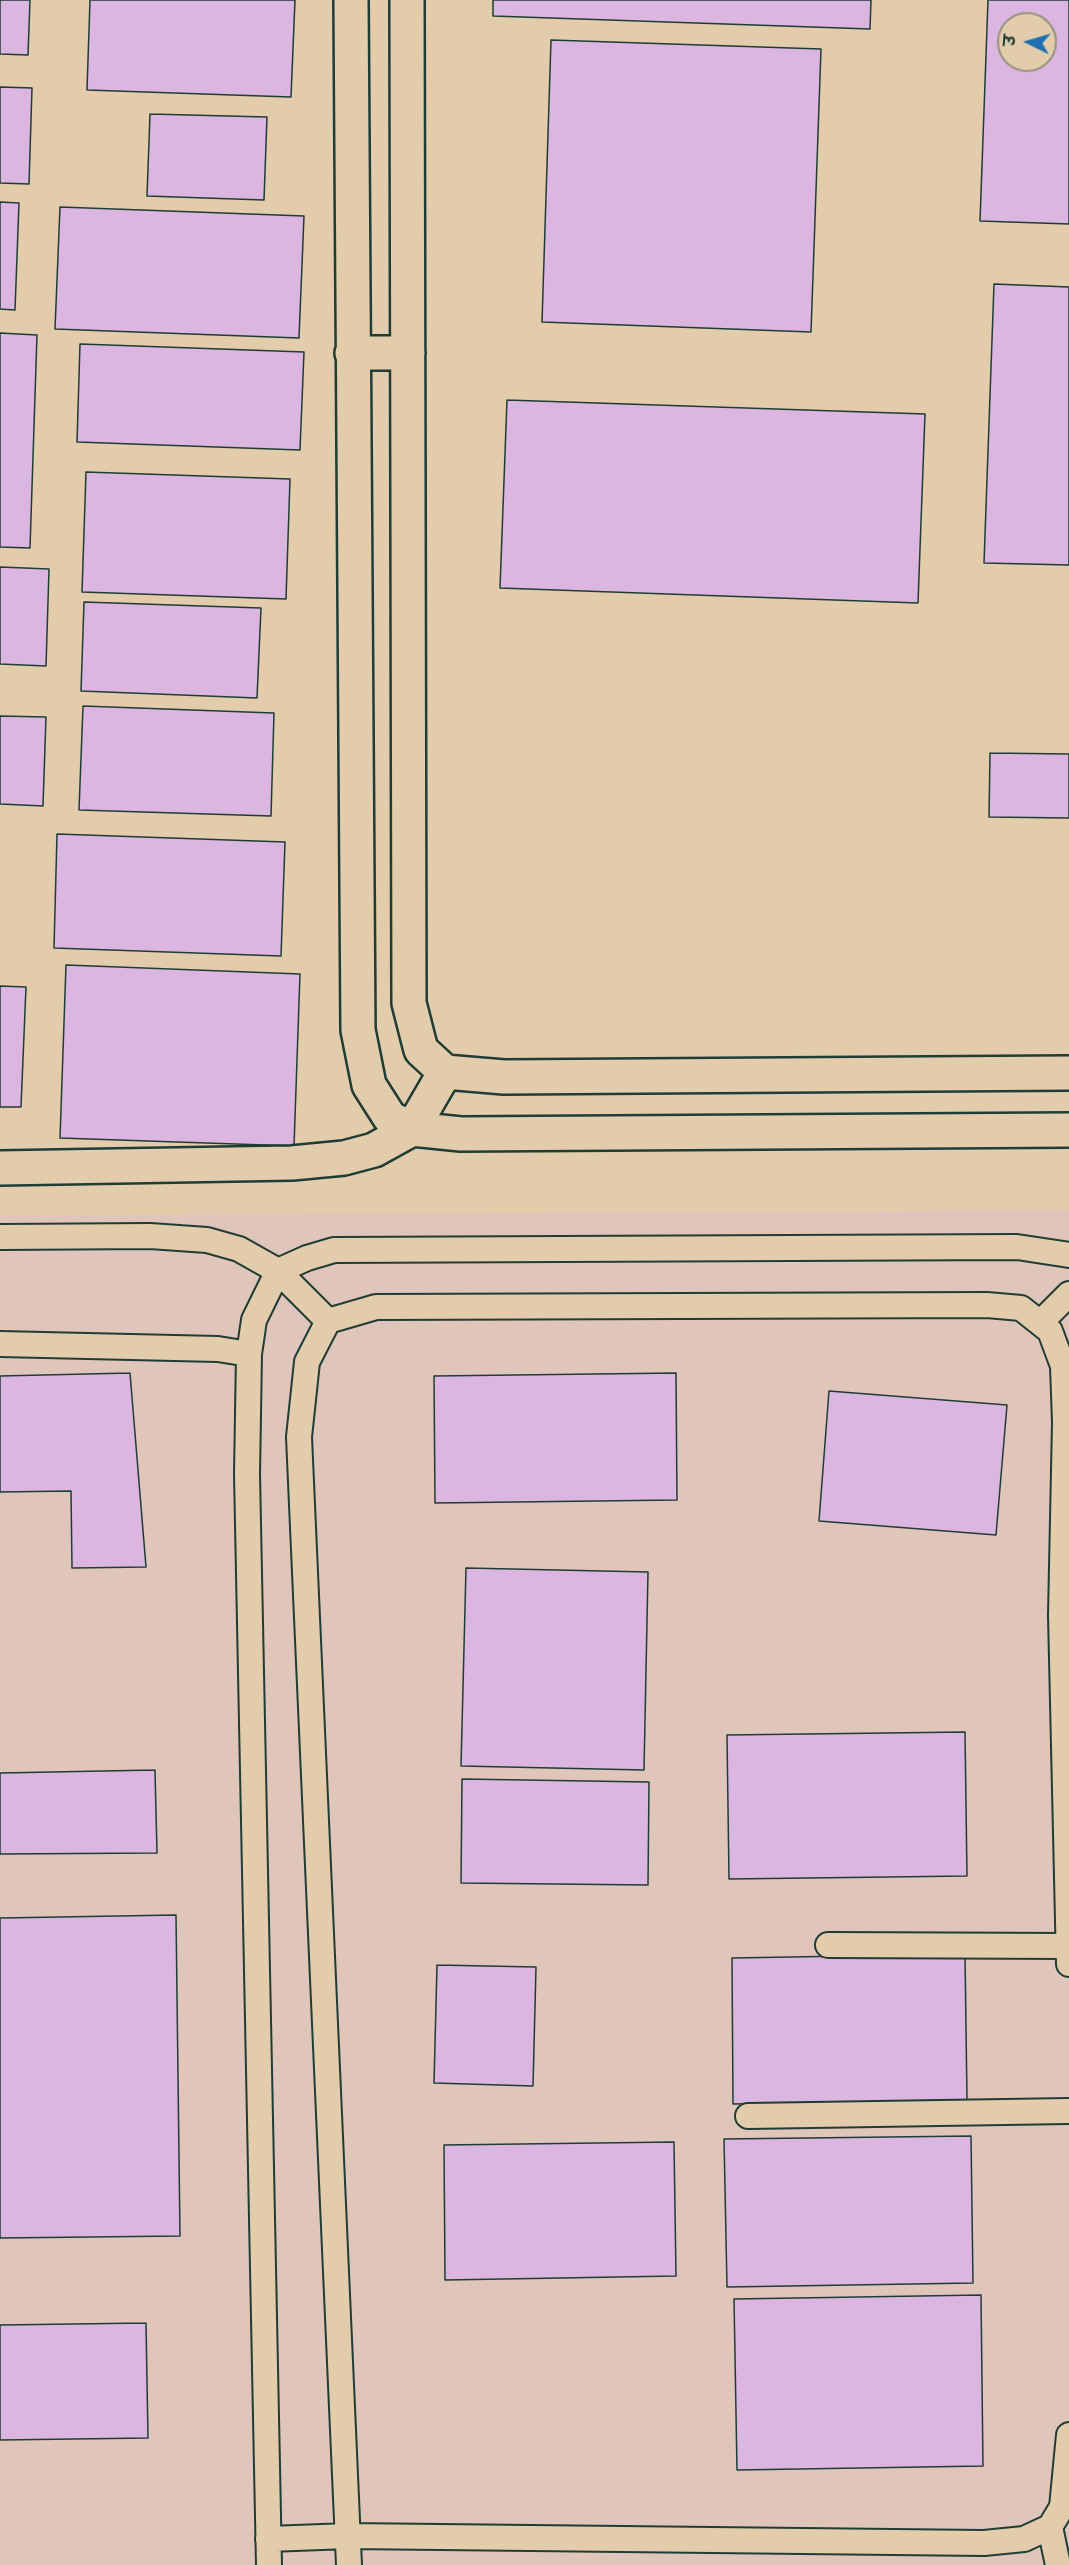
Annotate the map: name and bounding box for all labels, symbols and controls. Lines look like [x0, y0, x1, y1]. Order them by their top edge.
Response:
north arrow [997, 12, 1057, 72]
text: उ [1001, 34, 1020, 47]

